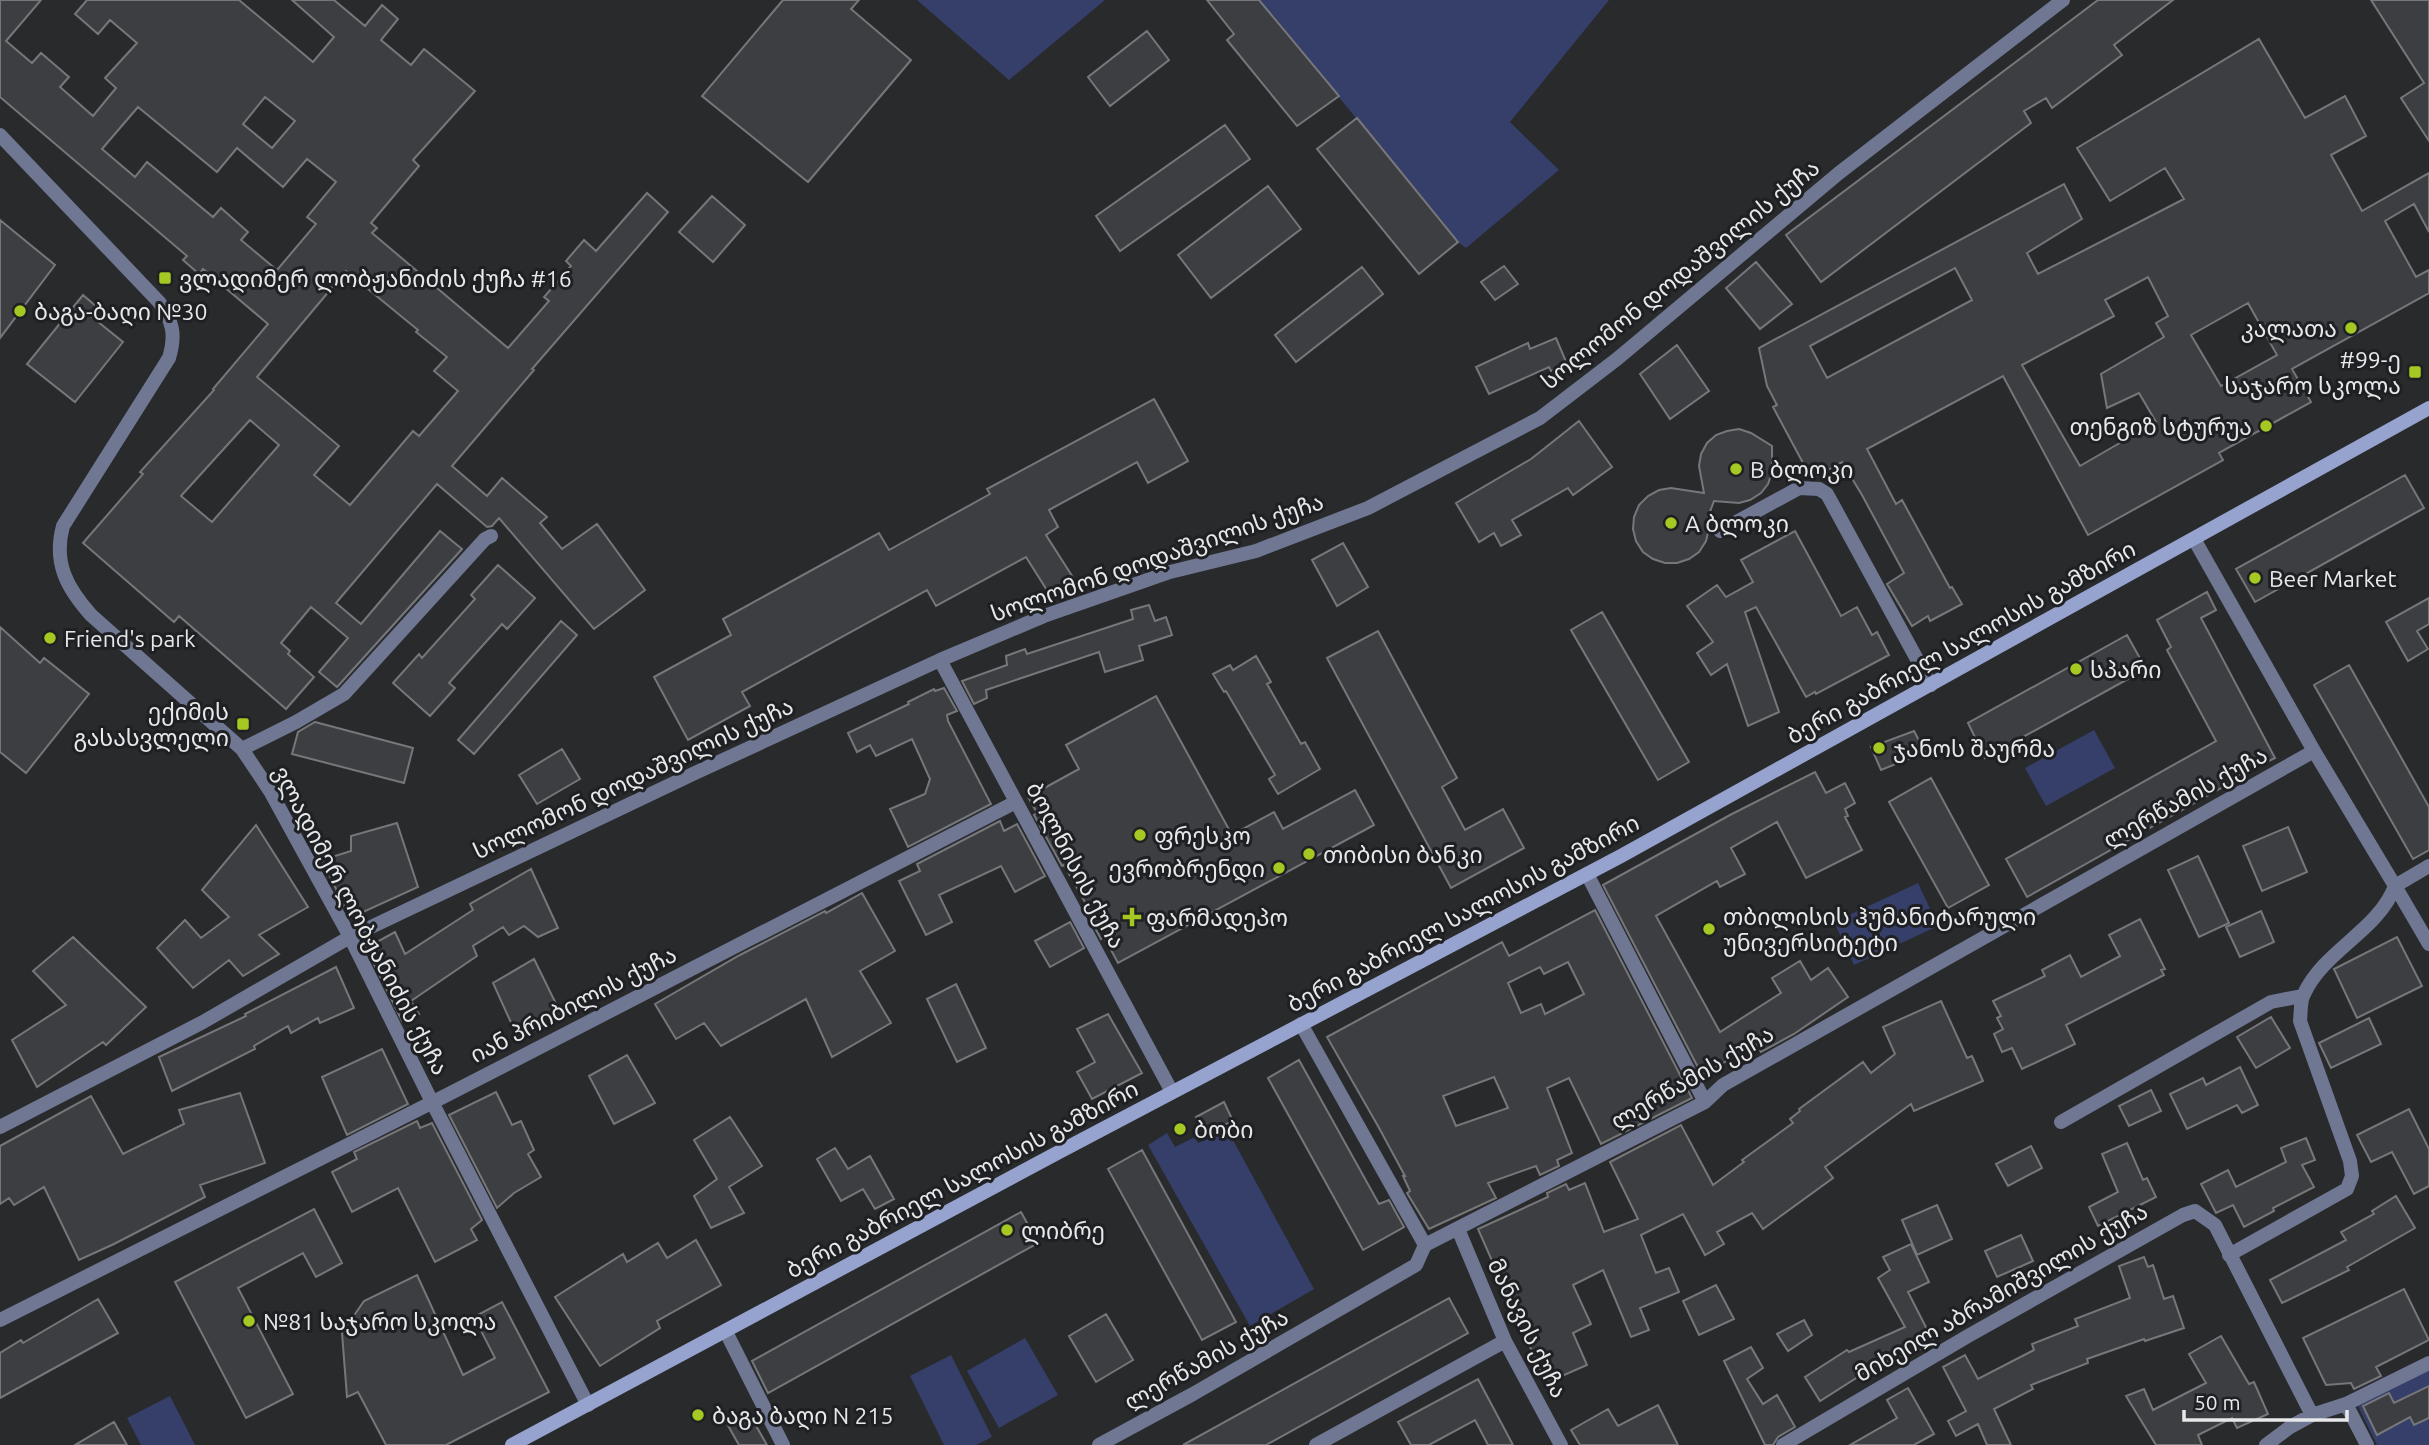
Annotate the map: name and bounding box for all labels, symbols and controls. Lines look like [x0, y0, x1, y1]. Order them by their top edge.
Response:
street label: სოლომონ დოდაშვილის ქუჩა [1536, 154, 1825, 395]
place label: ვლადიმერ ლობჟანიძის ქუჩა #16 [179, 266, 572, 293]
marker: ვლადიმერ ლობჟანიძის ქუჩა #16 [157, 270, 173, 286]
place label: ბაგა-ბაღი №30 [34, 299, 207, 326]
marker: ბაგა-ბაღი №30 [12, 303, 28, 319]
place label: კალათა [2241, 316, 2337, 343]
marker: კალათა [2343, 320, 2359, 336]
place label: #99-ე საჯარო სკოლა [2224, 347, 2401, 400]
marker: #99-ე საჯარო სკოლა [2407, 364, 2423, 380]
place label: თენგიზ სტურუა [2070, 414, 2252, 441]
marker: თენგიზ სტურუა [2258, 418, 2274, 434]
place label: B ბლოკი [1750, 457, 1854, 484]
marker: B ბლოკი [1728, 461, 1744, 477]
street label: სოლომონ დოდაშვილის ქუჩა [987, 488, 1327, 628]
place label: A ბლოკი [1685, 511, 1789, 538]
marker: A ბლოკი [1663, 515, 1679, 531]
street label: ბერი გაბრიელ სალოსის გამზირი [1782, 535, 2141, 750]
place label: Beer Market [2269, 566, 2396, 591]
marker: Beer Market [2247, 570, 2263, 586]
place label: Friend's park [64, 626, 196, 651]
marker: Friend's park [42, 630, 58, 646]
place label: სპარი [2090, 657, 2161, 682]
marker: სპარი [2068, 661, 2084, 677]
street label: სოლომონ დოდაშვილის ქუჩა [469, 693, 798, 865]
place label: ექიმის გასასვლელი [73, 699, 229, 752]
marker: ექიმის გასასვლელი [235, 716, 251, 732]
place label: ჯანოს შაურმა [1893, 736, 2055, 763]
marker: ჯანოს შაურმა [1871, 740, 1887, 756]
street label: ლერწამის ქუჩა [2099, 742, 2272, 854]
street label: ვლადიმერ ლობჟანიძის ქუჩა [267, 761, 453, 1080]
street label: ბოლნისის ქუჩა [1020, 778, 1130, 953]
street label: ბერი გაბრიელ სალოსის გამზირი [1283, 809, 1644, 1018]
place label: ფრესკო [1154, 823, 1251, 850]
marker: ფრესკო [1132, 827, 1148, 843]
place label: თიბისი ბანკი [1323, 842, 1483, 869]
marker: თიბისი ბანკი [1301, 846, 1317, 862]
place label: ევრობრენდი [1109, 856, 1265, 883]
marker: ევრობრენდი [1271, 860, 1287, 876]
place label: თბილისის ჰუმანიტარული უნივერსიტეტი [1723, 904, 2036, 957]
place label: ფარმადეპო [1146, 905, 1288, 932]
marker: ფარმადეპო [1124, 909, 1140, 925]
marker: თბილისის ჰუმანიტარული უნივერსიტეტი [1701, 921, 1717, 937]
street label: იან პრიბილის ქუჩა [466, 941, 681, 1069]
street label: ლერწამის ქუჩა [1606, 1020, 1779, 1135]
street label: ბერი გაბრიელ სალოსის გამზირი [782, 1075, 1143, 1284]
place label: ბობი [1194, 1117, 1254, 1142]
marker: ბობი [1172, 1121, 1188, 1137]
street label: მიხეილ აბრამიშვილის ქუჩა [1850, 1198, 2153, 1388]
place label: ლიბრე [1021, 1218, 1105, 1245]
marker: ლიბრე [999, 1222, 1015, 1238]
street label: მანავის ქუჩა [1482, 1254, 1573, 1403]
street label: ლერწამის ქუჩა [1120, 1304, 1293, 1416]
place label: №81 საჯარო სკოლა [263, 1309, 496, 1336]
marker: №81 საჯარო სკოლა [241, 1313, 257, 1329]
scale bar [2184, 1378, 2347, 1422]
text: 50 m [2194, 1390, 2241, 1414]
place label: ბაგა ბაღი N 215 [712, 1403, 893, 1430]
marker: ბაგა ბაღი N 215 [690, 1407, 706, 1423]

